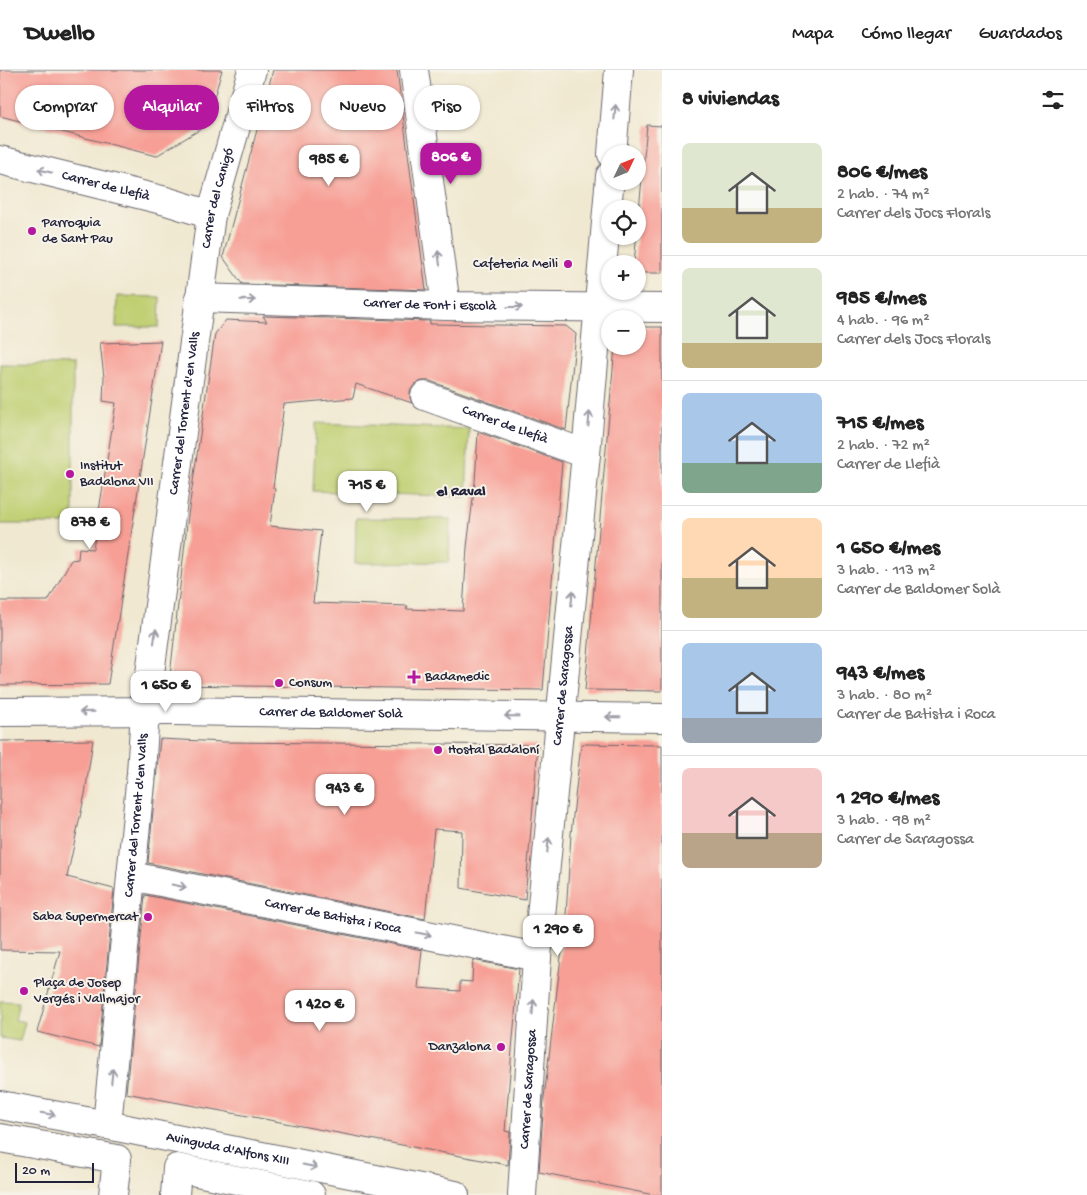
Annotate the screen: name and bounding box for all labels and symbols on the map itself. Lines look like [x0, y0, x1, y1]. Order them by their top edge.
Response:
one-way arrow [611, 104, 620, 120]
pin: 806 € [416, 142, 486, 185]
pin: 985 € [294, 144, 364, 187]
north arrow [601, 145, 646, 190]
street label: Carrer del Canigó [198, 146, 238, 249]
one-way arrow [38, 166, 54, 175]
street label: Carrer de Llefià [60, 167, 153, 205]
place label: Parroquia de Sant Pau [41, 215, 113, 248]
marker: Parroquia de Sant Pau [26, 225, 38, 237]
one-way arrow [434, 250, 444, 266]
place label: Cafeteria Meili [473, 256, 558, 273]
marker: Cafeteria Meili [562, 258, 574, 270]
street label: Carrer de Font i Escolà [363, 295, 498, 315]
one-way arrow [240, 296, 256, 305]
one-way arrow [507, 302, 523, 312]
street label: Carrer del Torrent d'en Valls [165, 330, 204, 496]
street label: Carrer de Llefià [460, 402, 551, 449]
one-way arrow [585, 411, 594, 427]
place label: Institut Badalona VII [79, 458, 154, 491]
marker: Institut Badalona VII [64, 468, 76, 480]
pin: 715 € [332, 470, 402, 513]
district label: el Raval [435, 483, 486, 501]
pin: 878 € [55, 508, 125, 550]
one-way arrow [567, 591, 577, 607]
street label: Carrer de Saragossa [549, 624, 578, 746]
one-way arrow [150, 628, 160, 644]
place label: Badamedic [424, 669, 490, 686]
pin: 1 650 € [120, 670, 212, 713]
marker: Badamedic [407, 670, 421, 684]
place label: Consum [289, 675, 332, 692]
marker: Consum [273, 677, 285, 689]
street label: Carrer de Baldomer Solà [259, 704, 404, 723]
one-way arrow [79, 707, 95, 716]
one-way arrow [504, 711, 520, 721]
one-way arrow [606, 712, 622, 722]
street label: Carrer del Torrent d'en Valls [121, 732, 152, 898]
place label: Hostal Badaloní [448, 742, 540, 759]
marker: Hostal Badaloní [432, 744, 444, 756]
pin: 943 € [310, 774, 380, 816]
one-way arrow [543, 837, 553, 853]
one-way arrow [171, 881, 187, 891]
street label: Carrer de Batista i Roca [263, 894, 404, 938]
place label: Saba Supermercat [33, 909, 139, 926]
marker: Saba Supermercat [142, 911, 154, 923]
pin: 1 290 € [512, 914, 604, 957]
one-way arrow [416, 930, 432, 940]
place label: Plaça de Josep Vergés i Vallmajor [33, 975, 141, 1008]
marker: Plaça de Josep Vergés i Vallmajor [18, 985, 30, 997]
pin: 1 420 € [274, 990, 366, 1032]
one-way arrow [529, 999, 538, 1015]
street label: Carrer de Saragossa [516, 1028, 541, 1150]
place label: Danzalona [428, 1039, 492, 1056]
marker: Danzalona [495, 1041, 507, 1053]
one-way arrow [107, 1068, 117, 1084]
one-way arrow [40, 1110, 56, 1120]
street label: Avinguda d'Alfons XIII [165, 1129, 291, 1170]
scale bar [15, 1160, 94, 1183]
one-way arrow [302, 1161, 318, 1171]

